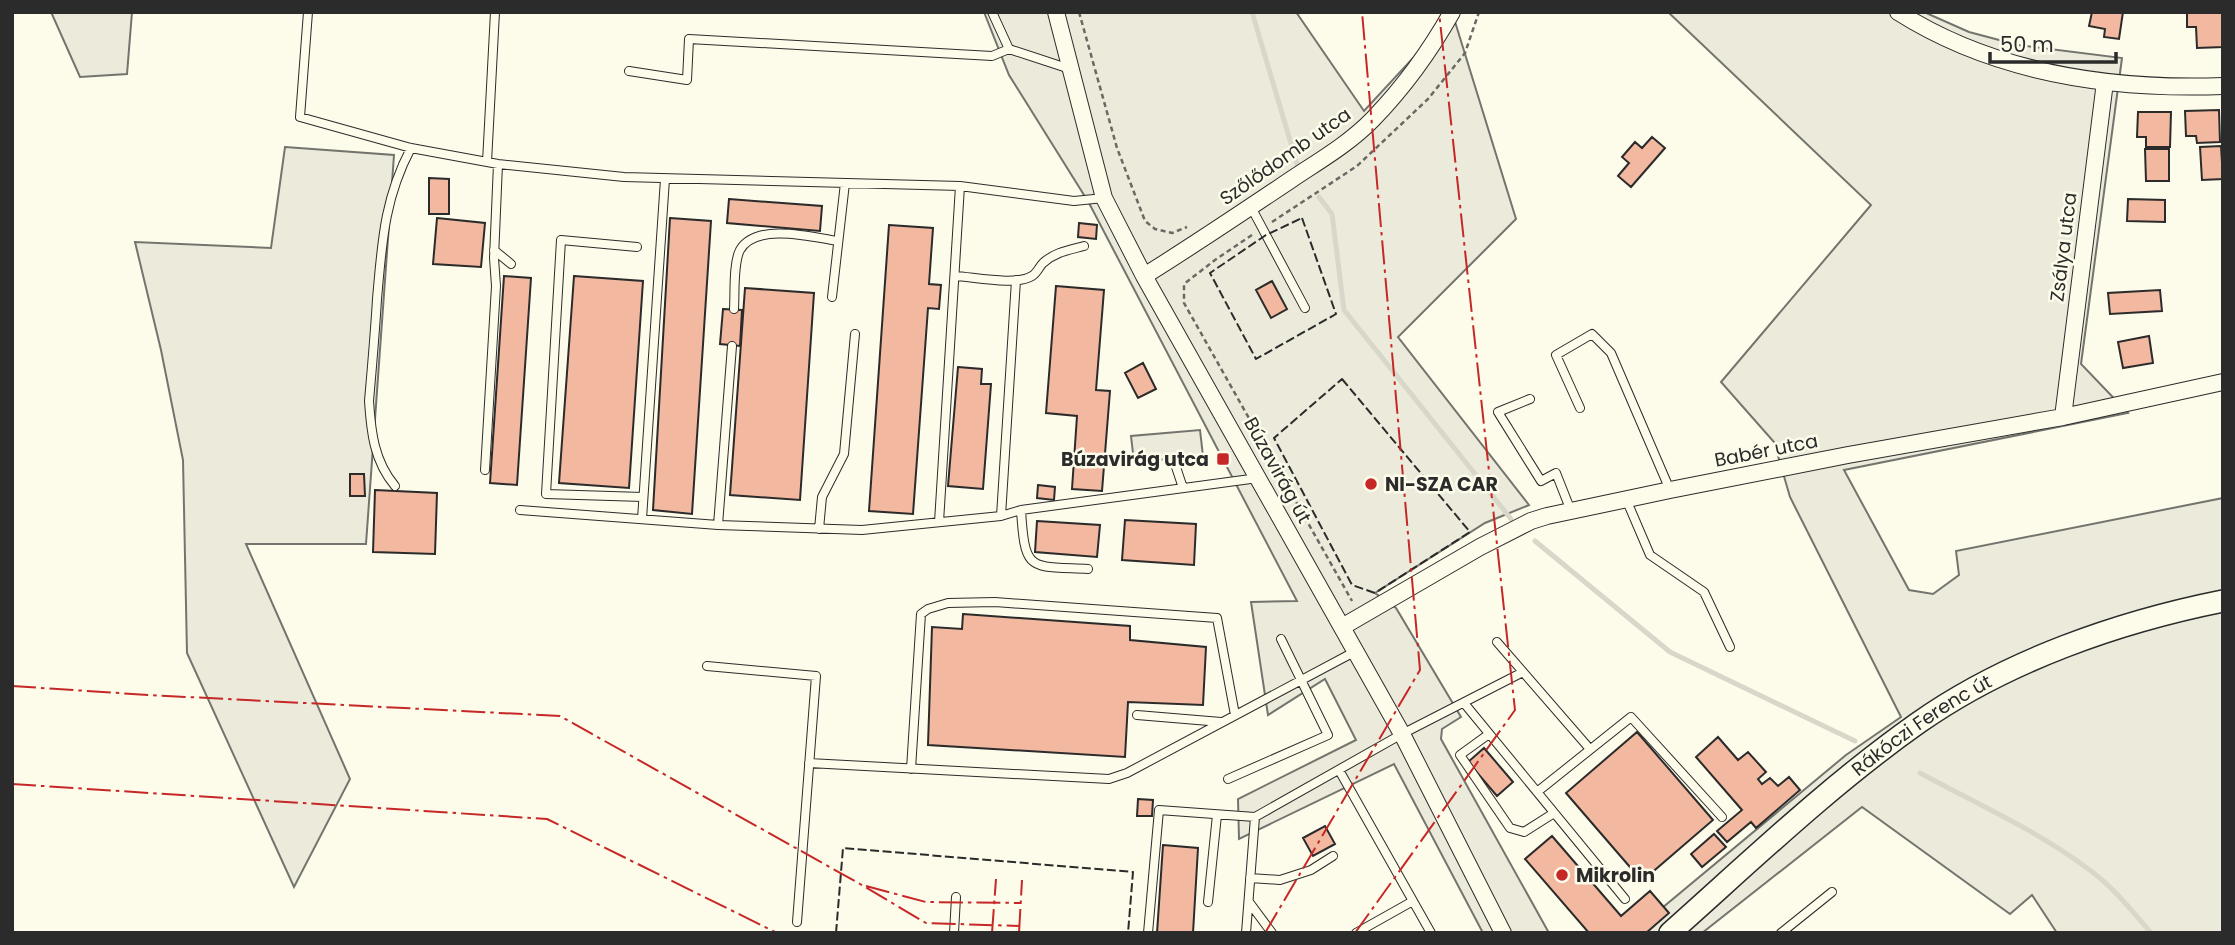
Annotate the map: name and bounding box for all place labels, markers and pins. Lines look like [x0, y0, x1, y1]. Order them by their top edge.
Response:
place label: Búzavirág utca [1061, 446, 1209, 473]
marker: Búzavirág utca [1215, 451, 1231, 467]
place label: NI-SZA CAR [1385, 471, 1498, 498]
marker: NI-SZA CAR [1363, 476, 1379, 492]
place label: Mikrolin [1576, 862, 1655, 889]
marker: Mikrolin [1554, 867, 1570, 883]

